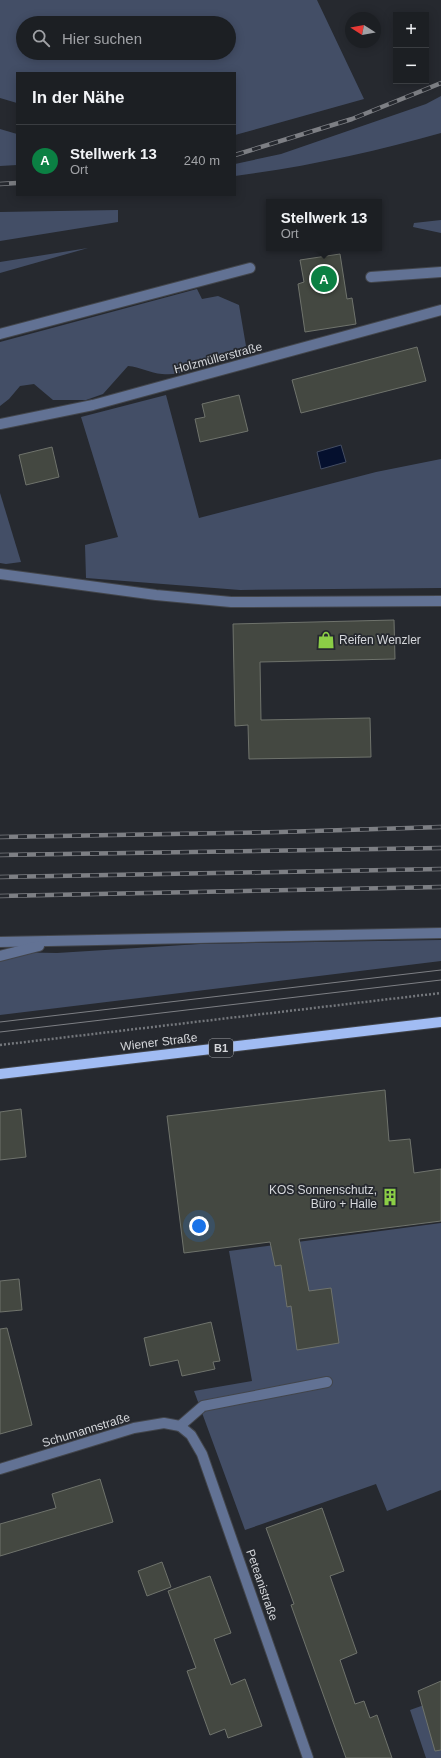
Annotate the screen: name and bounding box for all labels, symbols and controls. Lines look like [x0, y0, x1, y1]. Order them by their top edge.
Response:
north arrow [345, 12, 381, 48]
map controls [393, 12, 429, 84]
button: + [393, 12, 429, 48]
search box [16, 16, 236, 60]
icon: search [30, 27, 52, 49]
text: Hier suchen [62, 30, 142, 47]
button: − [393, 48, 429, 84]
text: In der Nähe [32, 88, 125, 107]
text: Stellwerk 13 [70, 145, 157, 162]
text: A [40, 153, 50, 168]
text: 240 m [184, 153, 220, 168]
text: Ort [70, 162, 88, 177]
popup [266, 199, 382, 251]
text: Stellwerk 13 [281, 209, 367, 226]
text: Ort [281, 226, 299, 241]
pin: A [311, 264, 337, 294]
street label: Holzmüllerstraße [172, 339, 264, 376]
shop icon: Reifen Wenzler [316, 630, 336, 650]
place label: Reifen Wenzler [339, 633, 421, 647]
street label: Wiener Straße [120, 1030, 199, 1054]
road number: B1 [209, 1039, 233, 1057]
place label: KOS Sonnenschutz, Büro + Halle [269, 1183, 377, 1211]
building icon: KOS Sonnenschutz, Büro + Halle [380, 1187, 400, 1207]
your location [189, 1216, 209, 1236]
street label: Schumannstraße [40, 1410, 132, 1450]
street label: Peteanistraße [243, 1547, 281, 1623]

